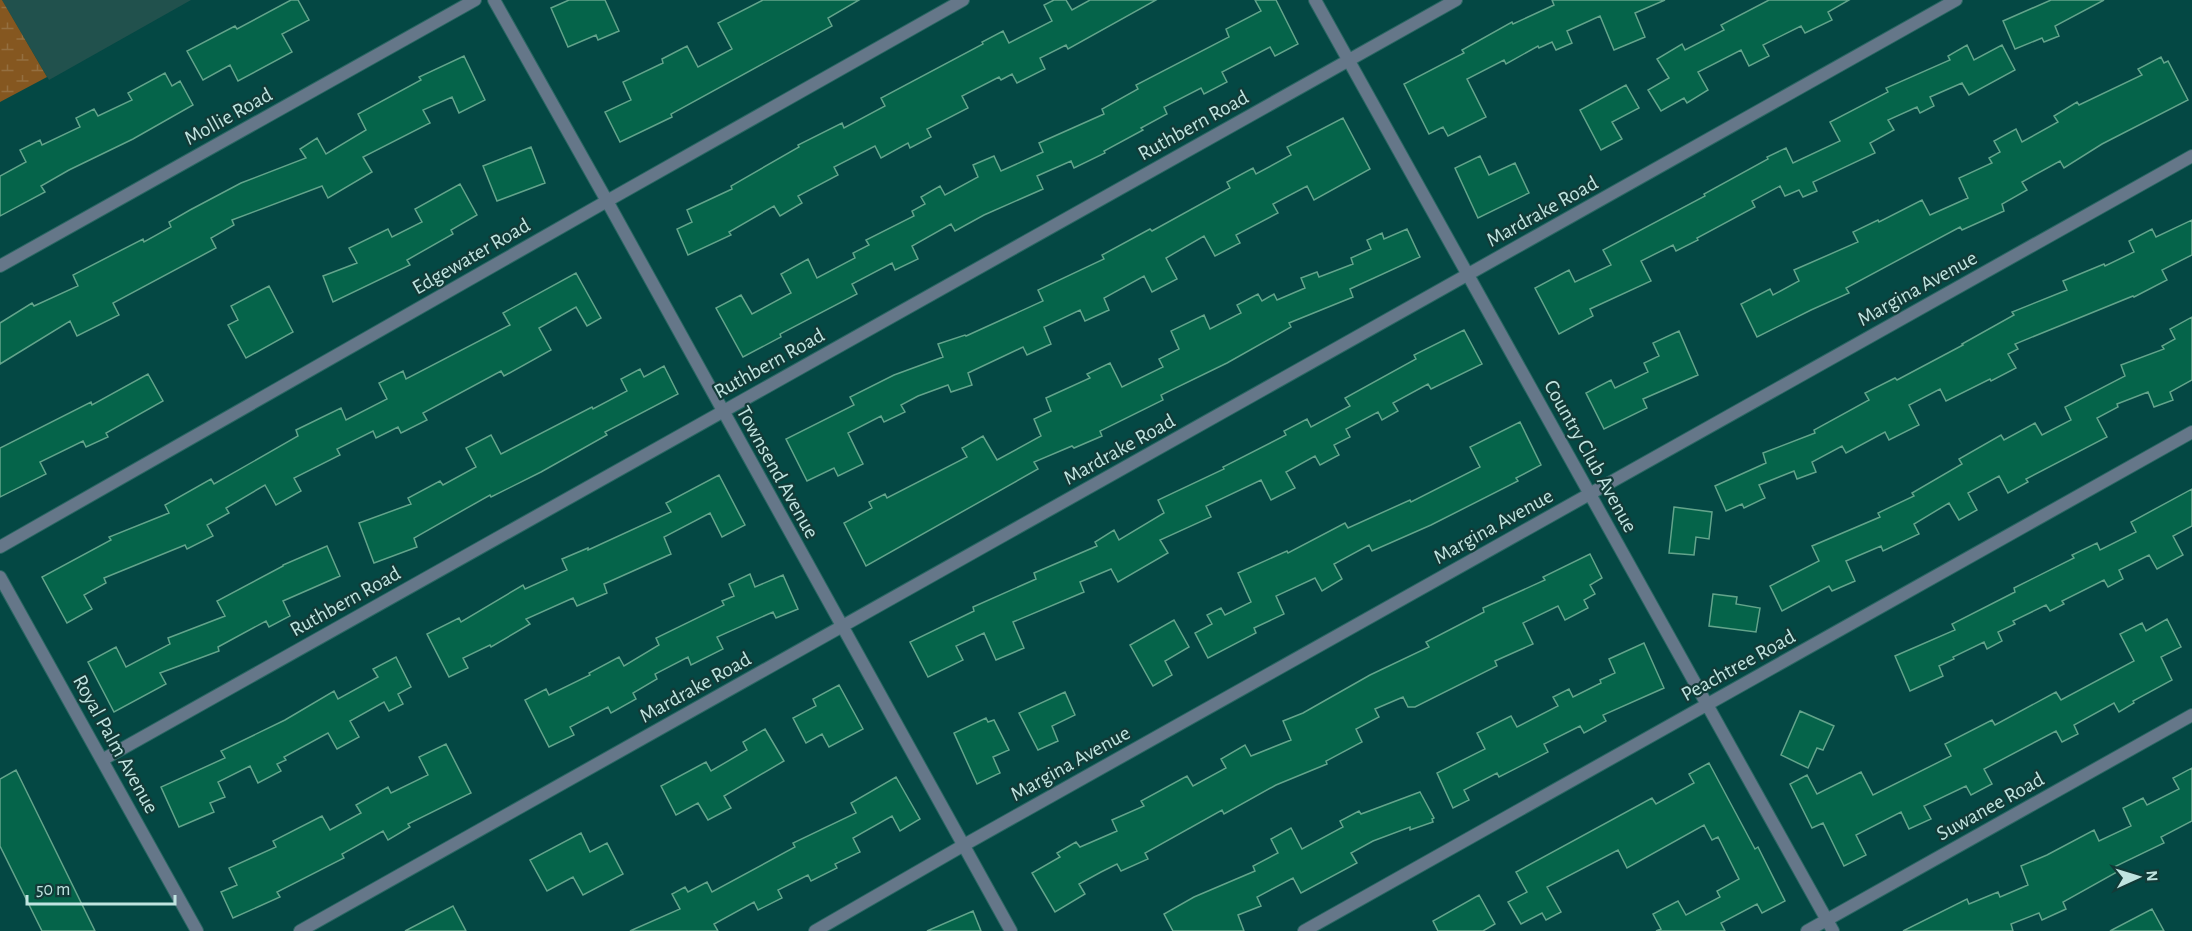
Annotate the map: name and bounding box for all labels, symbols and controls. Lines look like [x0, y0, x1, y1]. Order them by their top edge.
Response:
street label: Mollie Road [181, 84, 276, 149]
street label: Ruthbern Road [1134, 86, 1252, 164]
street label: Mardrake Road [1483, 172, 1602, 251]
street label: Edgewater Road [409, 214, 534, 299]
street label: Margina Avenue [1854, 247, 1981, 330]
street label: Ruthbern Road [710, 324, 828, 402]
street label: Country Club Avenue [1540, 377, 1641, 536]
street label: Townsend Avenue [733, 403, 823, 542]
street label: Mardrake Road [1060, 410, 1179, 489]
street label: Margina Avenue [1430, 485, 1557, 568]
street label: Ruthbern Road [286, 562, 404, 640]
street label: Peachtree Road [1678, 626, 1799, 705]
street label: Mardrake Road [636, 648, 755, 727]
street label: Royal Palm Avenue [69, 672, 162, 817]
street label: Margina Avenue [1007, 722, 1134, 805]
street label: Suwanee Road [1933, 768, 2048, 844]
north arrow [2108, 847, 2168, 907]
scale bar [27, 868, 176, 906]
text: N [2144, 870, 2160, 882]
text: 50 m [36, 881, 70, 899]

